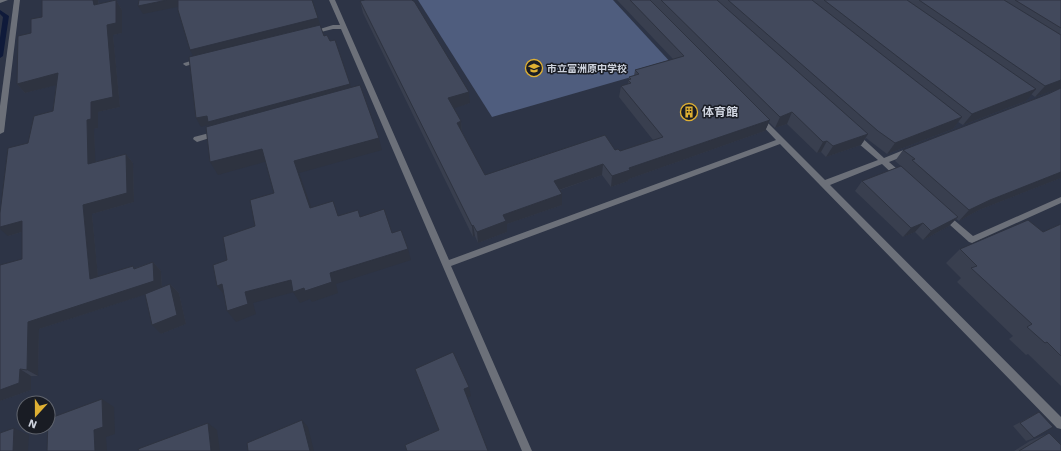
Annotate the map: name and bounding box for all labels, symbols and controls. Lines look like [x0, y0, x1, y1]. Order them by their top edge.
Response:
school or university icon: 市立富洲原中学校 [524, 58, 544, 78]
place label: 市立富洲原中学校 [547, 63, 627, 74]
building icon: 体育館 [679, 102, 699, 122]
place label: 体育館 [702, 105, 738, 119]
north arrow [16, 395, 56, 435]
text: N [26, 416, 39, 431]

